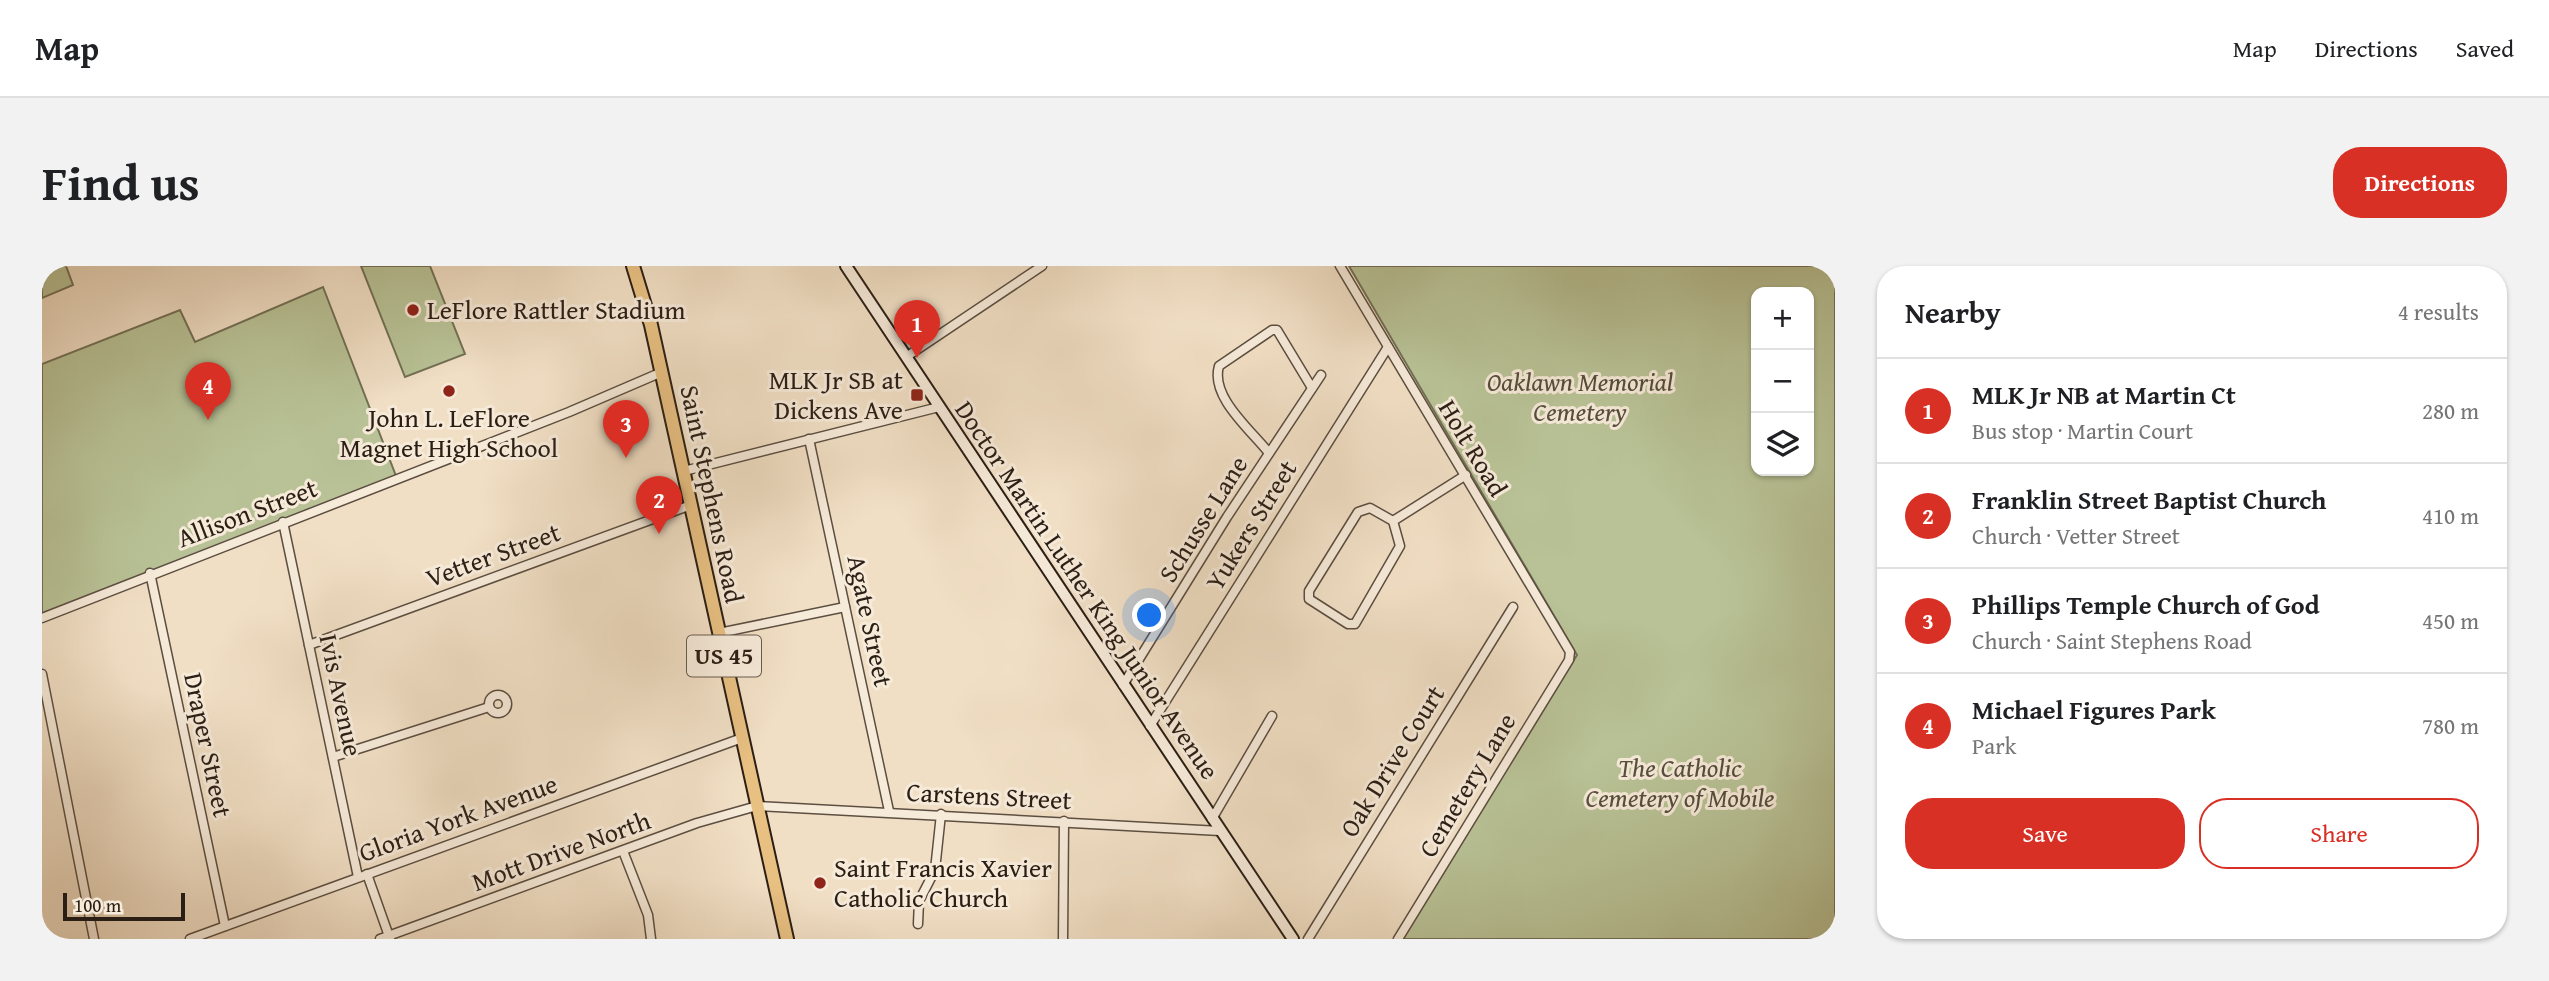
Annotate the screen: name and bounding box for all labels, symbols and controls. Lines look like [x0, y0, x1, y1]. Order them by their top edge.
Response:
text: Map [35, 24, 99, 72]
text: Map [2233, 31, 2277, 66]
text: Directions [2315, 31, 2418, 66]
text: Saved [2456, 31, 2514, 66]
text: Find us [42, 146, 200, 218]
button: Directions [2333, 147, 2507, 218]
map controls [1751, 287, 1814, 476]
button: + [1751, 287, 1814, 350]
place label: LeFlore Rattler Stadium [427, 290, 686, 329]
text: Nearby [1905, 290, 2001, 334]
text: 4 results [2398, 295, 2479, 328]
pin: 1 [894, 300, 940, 358]
marker: LeFlore Rattler Stadium [405, 302, 421, 318]
button: − [1751, 350, 1814, 413]
place label: MLK Jr SB at Dickens Ave [769, 360, 903, 429]
pin: 4 [185, 362, 231, 420]
park label: Oaklawn Memorial Cemetery [1487, 362, 1673, 431]
text: MLK Jr NB at Martin Ct [1972, 375, 2236, 414]
street label: Saint Stephens Road [670, 381, 755, 607]
marker: John L. LeFlore Magnet High School [441, 383, 457, 399]
marker: MLK Jr SB at Dickens Ave [909, 387, 925, 403]
street label: Holt Road [1429, 392, 1518, 504]
street label: Doctor Martin Luther King Junior Avenue [946, 393, 1229, 787]
text: 1 [1922, 394, 1934, 427]
text: 280 m [2422, 394, 2479, 427]
place label: John L. LeFlore Magnet High School [340, 398, 558, 467]
pin: 3 [603, 400, 649, 458]
button: layers [1751, 413, 1814, 476]
text: Bus stop · Martin Court [1972, 414, 2193, 447]
street label: Schusse Lane [1148, 448, 1257, 590]
street label: Yukers Street [1195, 452, 1306, 597]
street label: Allison Street [171, 468, 323, 557]
pin: 2 [636, 476, 682, 534]
text: Franklin Street Baptist Church [1972, 480, 2326, 519]
text: 2 [1922, 499, 1934, 532]
text: 410 m [2422, 499, 2479, 532]
street label: Vetter Street [420, 512, 565, 597]
text: Church · Vetter Street [1972, 519, 2180, 552]
street label: Agate Street [837, 551, 903, 690]
text: Phillips Temple Church of God [1972, 585, 2320, 624]
your location [1132, 598, 1166, 632]
text: 3 [1922, 604, 1934, 637]
text: 450 m [2422, 604, 2479, 637]
text: Church · Saint Stephens Road [1972, 624, 2252, 657]
street label: Ivis Avenue [310, 630, 373, 760]
road number: US 45 [687, 636, 761, 676]
street label: Draper Street [174, 669, 243, 821]
street label: Oak Drive Court [1329, 677, 1454, 844]
text: Michael Figures Park [1972, 690, 2216, 729]
street label: Cemetery Lane [1408, 705, 1525, 864]
text: 4 [1922, 709, 1934, 742]
text: 780 m [2422, 709, 2479, 742]
text: Park [1972, 729, 2016, 762]
park label: The Catholic Cemetery of Mobile [1585, 748, 1775, 817]
street label: Gloria York Avenue [353, 763, 563, 872]
street label: Carstens Street [905, 772, 1073, 819]
button: Save [1905, 798, 2185, 869]
button: Share [2199, 798, 2479, 869]
street label: Mott Drive North [466, 800, 656, 901]
place label: Saint Francis Xavier Catholic Church [834, 848, 1052, 917]
marker: Saint Francis Xavier Catholic Church [812, 875, 828, 891]
scale bar [63, 890, 186, 922]
text: 100 m [74, 891, 121, 919]

